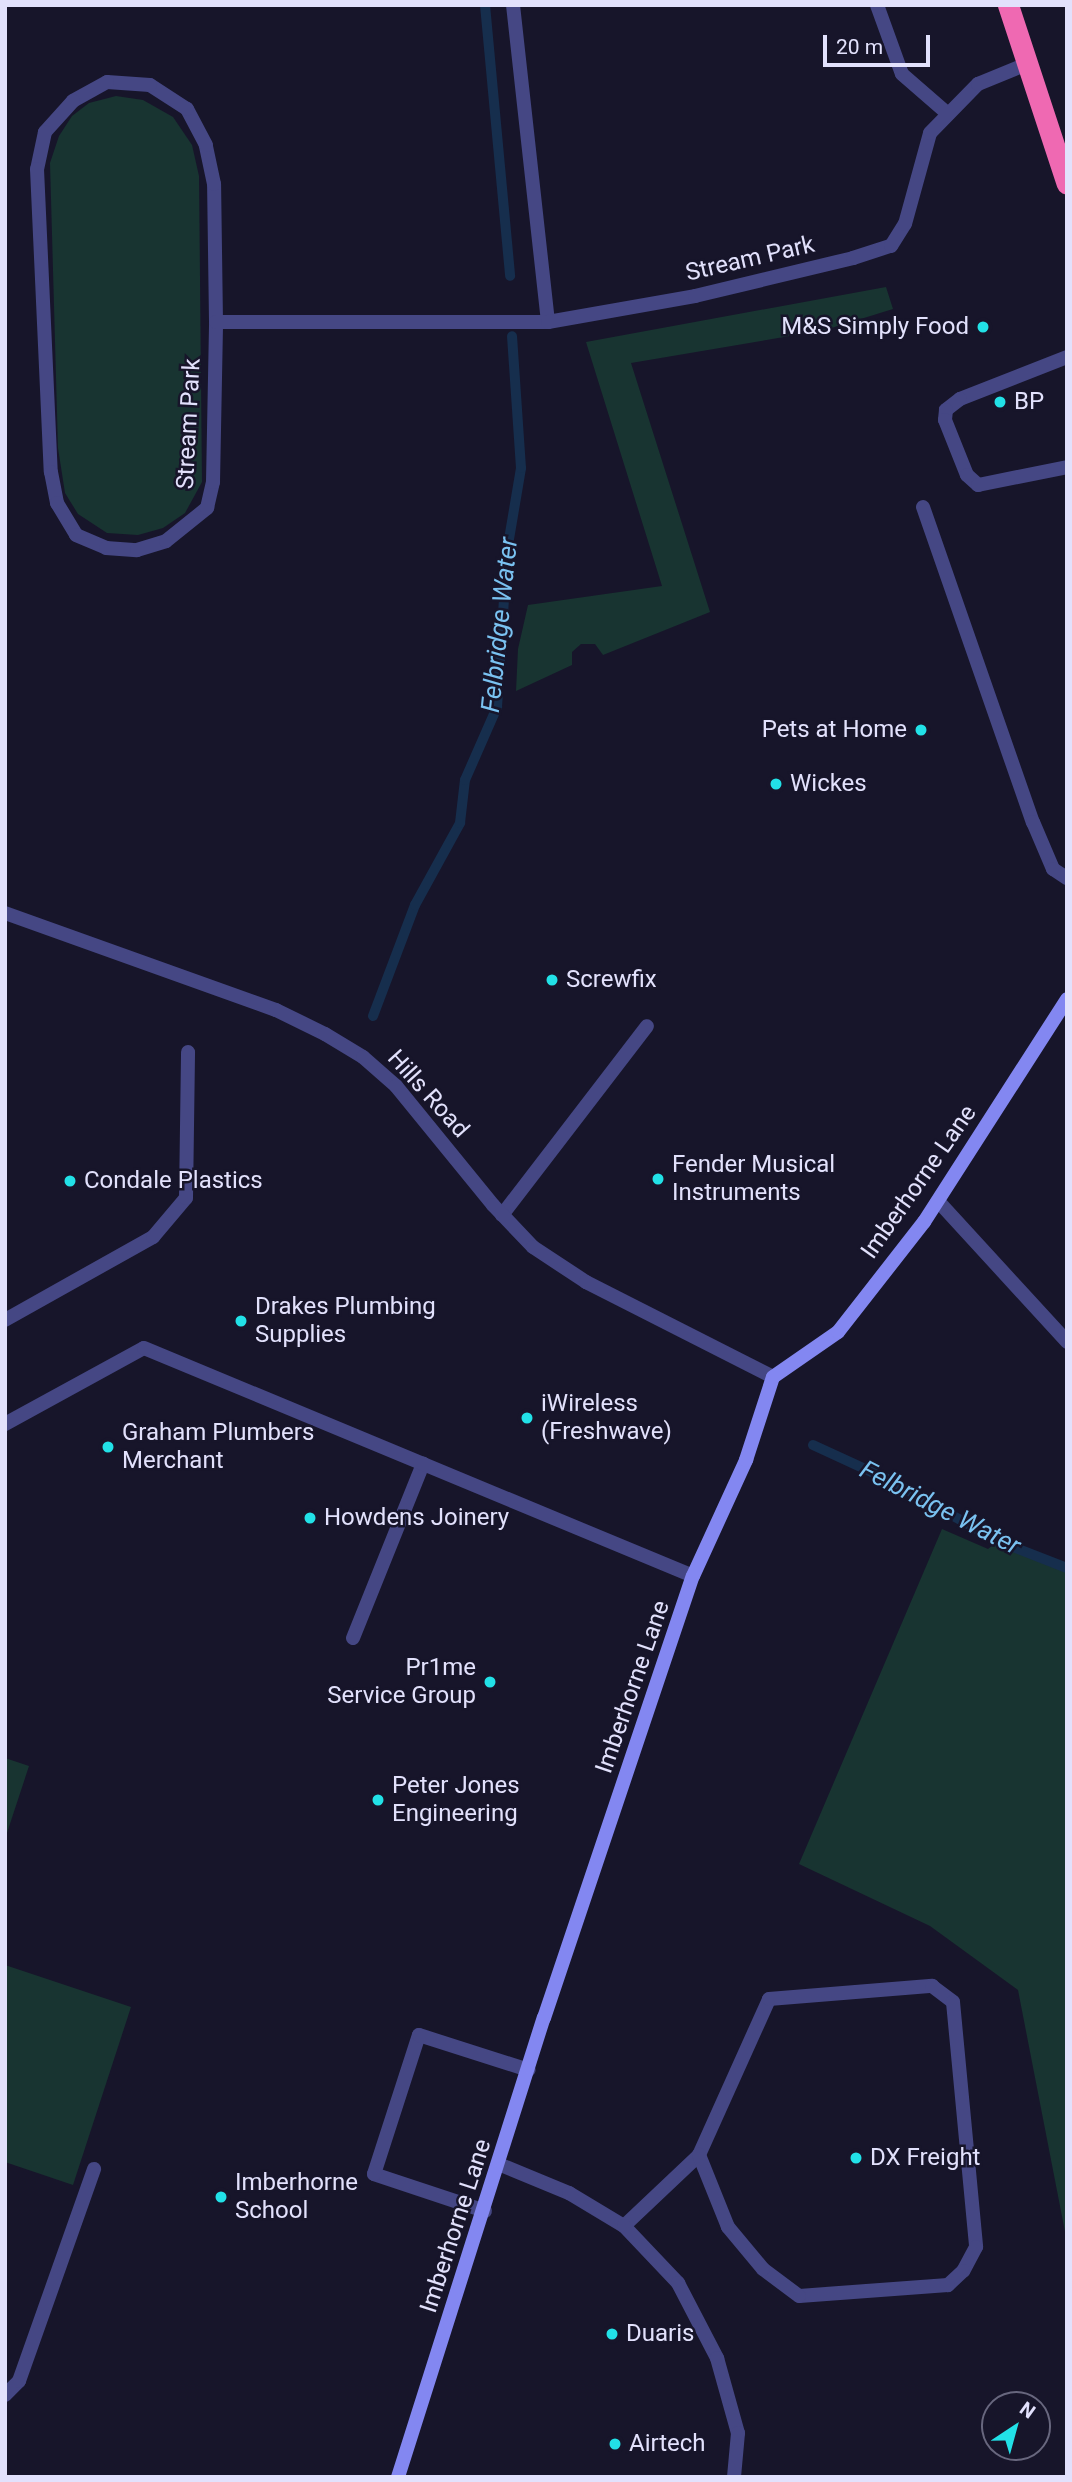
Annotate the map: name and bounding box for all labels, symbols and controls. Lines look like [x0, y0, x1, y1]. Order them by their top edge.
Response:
scale bar [827, 21, 934, 65]
text: 20 m [836, 35, 883, 59]
street label: Stream Park [683, 230, 817, 288]
place label: M&S Simply Food [781, 313, 969, 341]
marker: M&S Simply Food [975, 319, 991, 335]
street label: Stream Park [171, 358, 207, 490]
place label: BP [1014, 388, 1044, 416]
marker: BP [992, 394, 1008, 410]
water label: Felbridge Water [475, 536, 525, 714]
place label: Pets at Home [762, 716, 907, 744]
marker: Pets at Home [913, 722, 929, 738]
place label: Wickes [790, 770, 867, 798]
marker: Wickes [768, 776, 784, 792]
place label: Screwfix [566, 966, 657, 994]
marker: Screwfix [544, 972, 560, 988]
street label: Hills Road [381, 1044, 475, 1144]
street label: Imberhorne Lane [855, 1100, 983, 1264]
place label: Fender Musical Instruments [672, 1151, 835, 1207]
place label: Condale Plastics [84, 1167, 263, 1195]
marker: Fender Musical Instruments [650, 1171, 666, 1187]
marker: Condale Plastics [62, 1173, 78, 1189]
place label: Drakes Plumbing Supplies [255, 1293, 436, 1349]
marker: Drakes Plumbing Supplies [233, 1313, 249, 1329]
place label: iWireless (Freshwave) [541, 1390, 672, 1446]
marker: iWireless (Freshwave) [519, 1410, 535, 1426]
place label: Graham Plumbers Merchant [122, 1419, 314, 1475]
marker: Graham Plumbers Merchant [100, 1439, 116, 1455]
water label: Felbridge Water [855, 1454, 1025, 1562]
place label: Howdens Joinery [324, 1504, 509, 1532]
marker: Howdens Joinery [302, 1510, 318, 1526]
street label: Imberhorne Lane [590, 1597, 676, 1777]
place label: Pr1me Service Group [327, 1654, 476, 1710]
marker: Pr1me Service Group [482, 1674, 498, 1690]
place label: Peter Jones Engineering [392, 1772, 520, 1828]
marker: Peter Jones Engineering [370, 1792, 386, 1808]
street label: Imberhorne Lane [414, 2136, 498, 2316]
place label: DX Freight [870, 2144, 980, 2172]
marker: DX Freight [848, 2150, 864, 2166]
place label: Imberhorne School [235, 2169, 358, 2225]
marker: Imberhorne School [213, 2189, 229, 2205]
place label: Duaris [626, 2320, 694, 2348]
marker: Duaris [604, 2326, 620, 2342]
north arrow [981, 2391, 1051, 2461]
text: N [1015, 2397, 1040, 2423]
place label: Airtech [629, 2430, 706, 2458]
marker: Airtech [607, 2436, 623, 2452]

